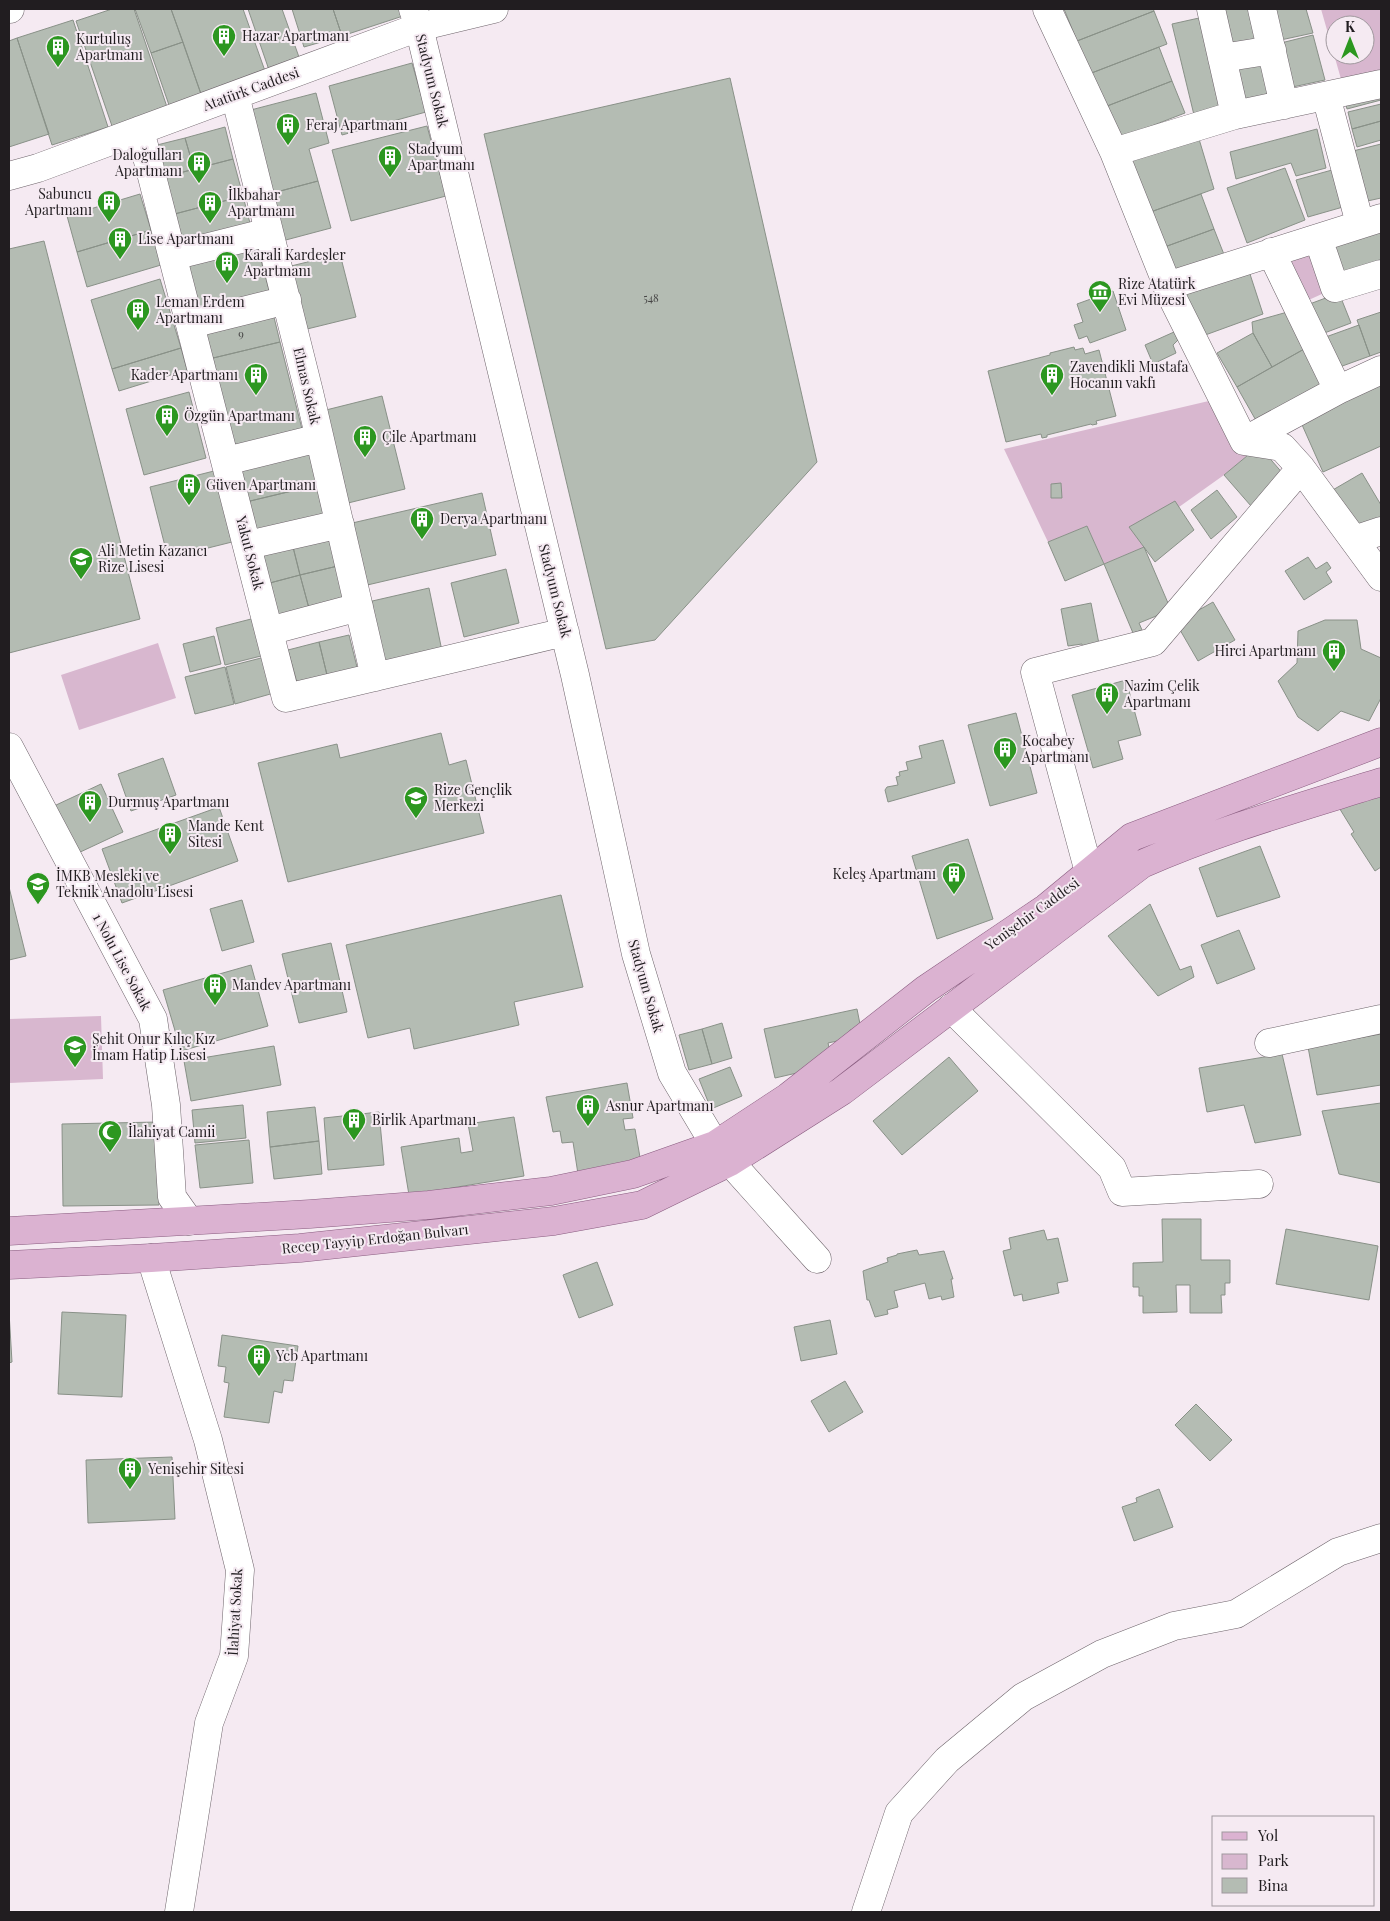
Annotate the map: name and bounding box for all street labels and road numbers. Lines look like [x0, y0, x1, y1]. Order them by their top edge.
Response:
street label: Stadyum Sokak [412, 32, 453, 130]
street label: Atatürk Caddesi [199, 62, 302, 115]
street label: Elmas Sokak [289, 345, 326, 427]
street label: Yakut Sokak [232, 513, 269, 592]
street label: Stadyum Sokak [535, 542, 576, 640]
street label: Yenişehir Caddesi [980, 873, 1083, 955]
street label: 1 Nolu Lise Sokak [89, 910, 156, 1014]
street label: Stadyum Sokak [624, 937, 669, 1035]
street label: Recep Tayyip Erdoğan Bulvarı [281, 1219, 469, 1258]
street label: İlahiyat Sokak [223, 1567, 246, 1656]

